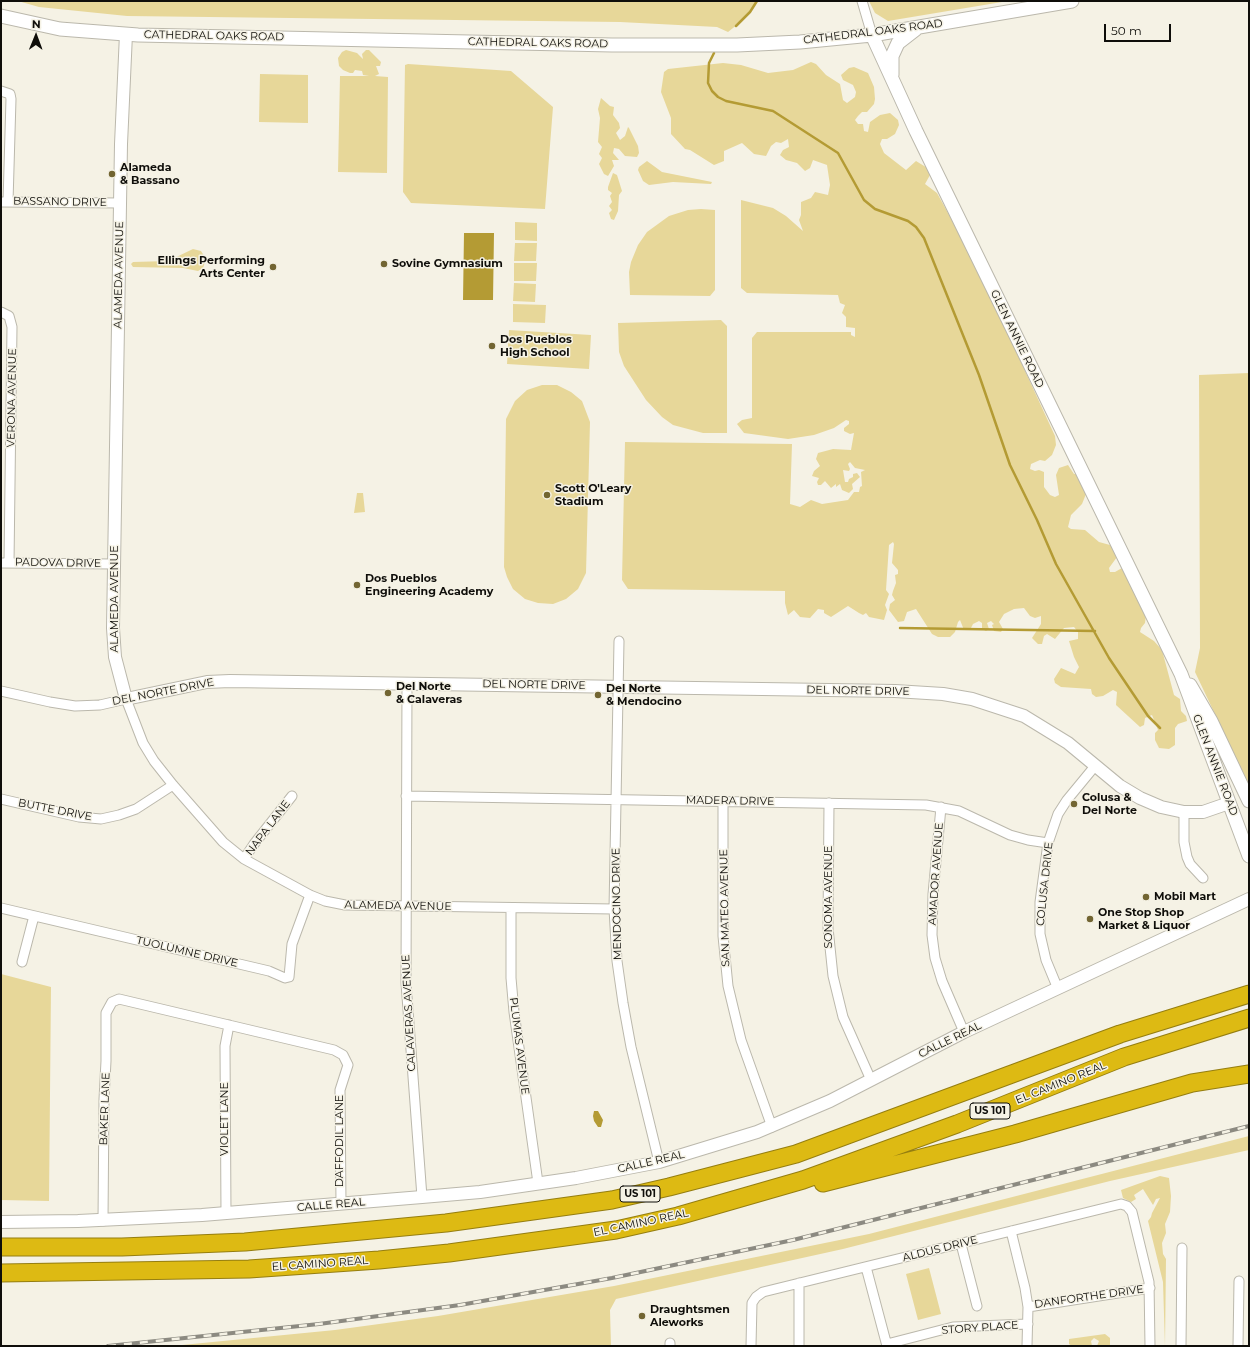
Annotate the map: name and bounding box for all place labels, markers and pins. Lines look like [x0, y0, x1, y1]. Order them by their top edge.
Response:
place label: Alameda & Bassano [120, 161, 180, 187]
marker: Alameda & Bassano [107, 169, 117, 179]
place label: Ellings Performing Arts Center [157, 254, 265, 280]
place label: Sovine Gymnasium [392, 257, 503, 271]
marker: Sovine Gymnasium [379, 259, 389, 269]
marker: Ellings Performing Arts Center [268, 262, 278, 272]
place label: Dos Pueblos High School [500, 333, 572, 359]
marker: Dos Pueblos High School [487, 341, 497, 351]
place label: Scott O'Leary Stadium [555, 482, 631, 508]
marker: Scott O'Leary Stadium [542, 490, 552, 500]
place label: Dos Pueblos Engineering Academy [365, 572, 493, 598]
marker: Dos Pueblos Engineering Academy [352, 580, 362, 590]
place label: Del Norte & Calaveras [396, 680, 462, 706]
place label: Del Norte & Mendocino [606, 682, 682, 708]
marker: Del Norte & Calaveras [383, 688, 393, 698]
marker: Del Norte & Mendocino [593, 690, 603, 700]
place label: Colusa & Del Norte [1082, 791, 1137, 817]
marker: Colusa & Del Norte [1069, 799, 1079, 809]
place label: Mobil Mart [1154, 890, 1216, 904]
marker: Mobil Mart [1141, 892, 1151, 902]
place label: One Stop Shop Market & Liquor [1098, 906, 1190, 932]
marker: One Stop Shop Market & Liquor [1085, 914, 1095, 924]
place label: Draughtsmen Aleworks [650, 1303, 730, 1329]
marker: Draughtsmen Aleworks [637, 1311, 647, 1321]

